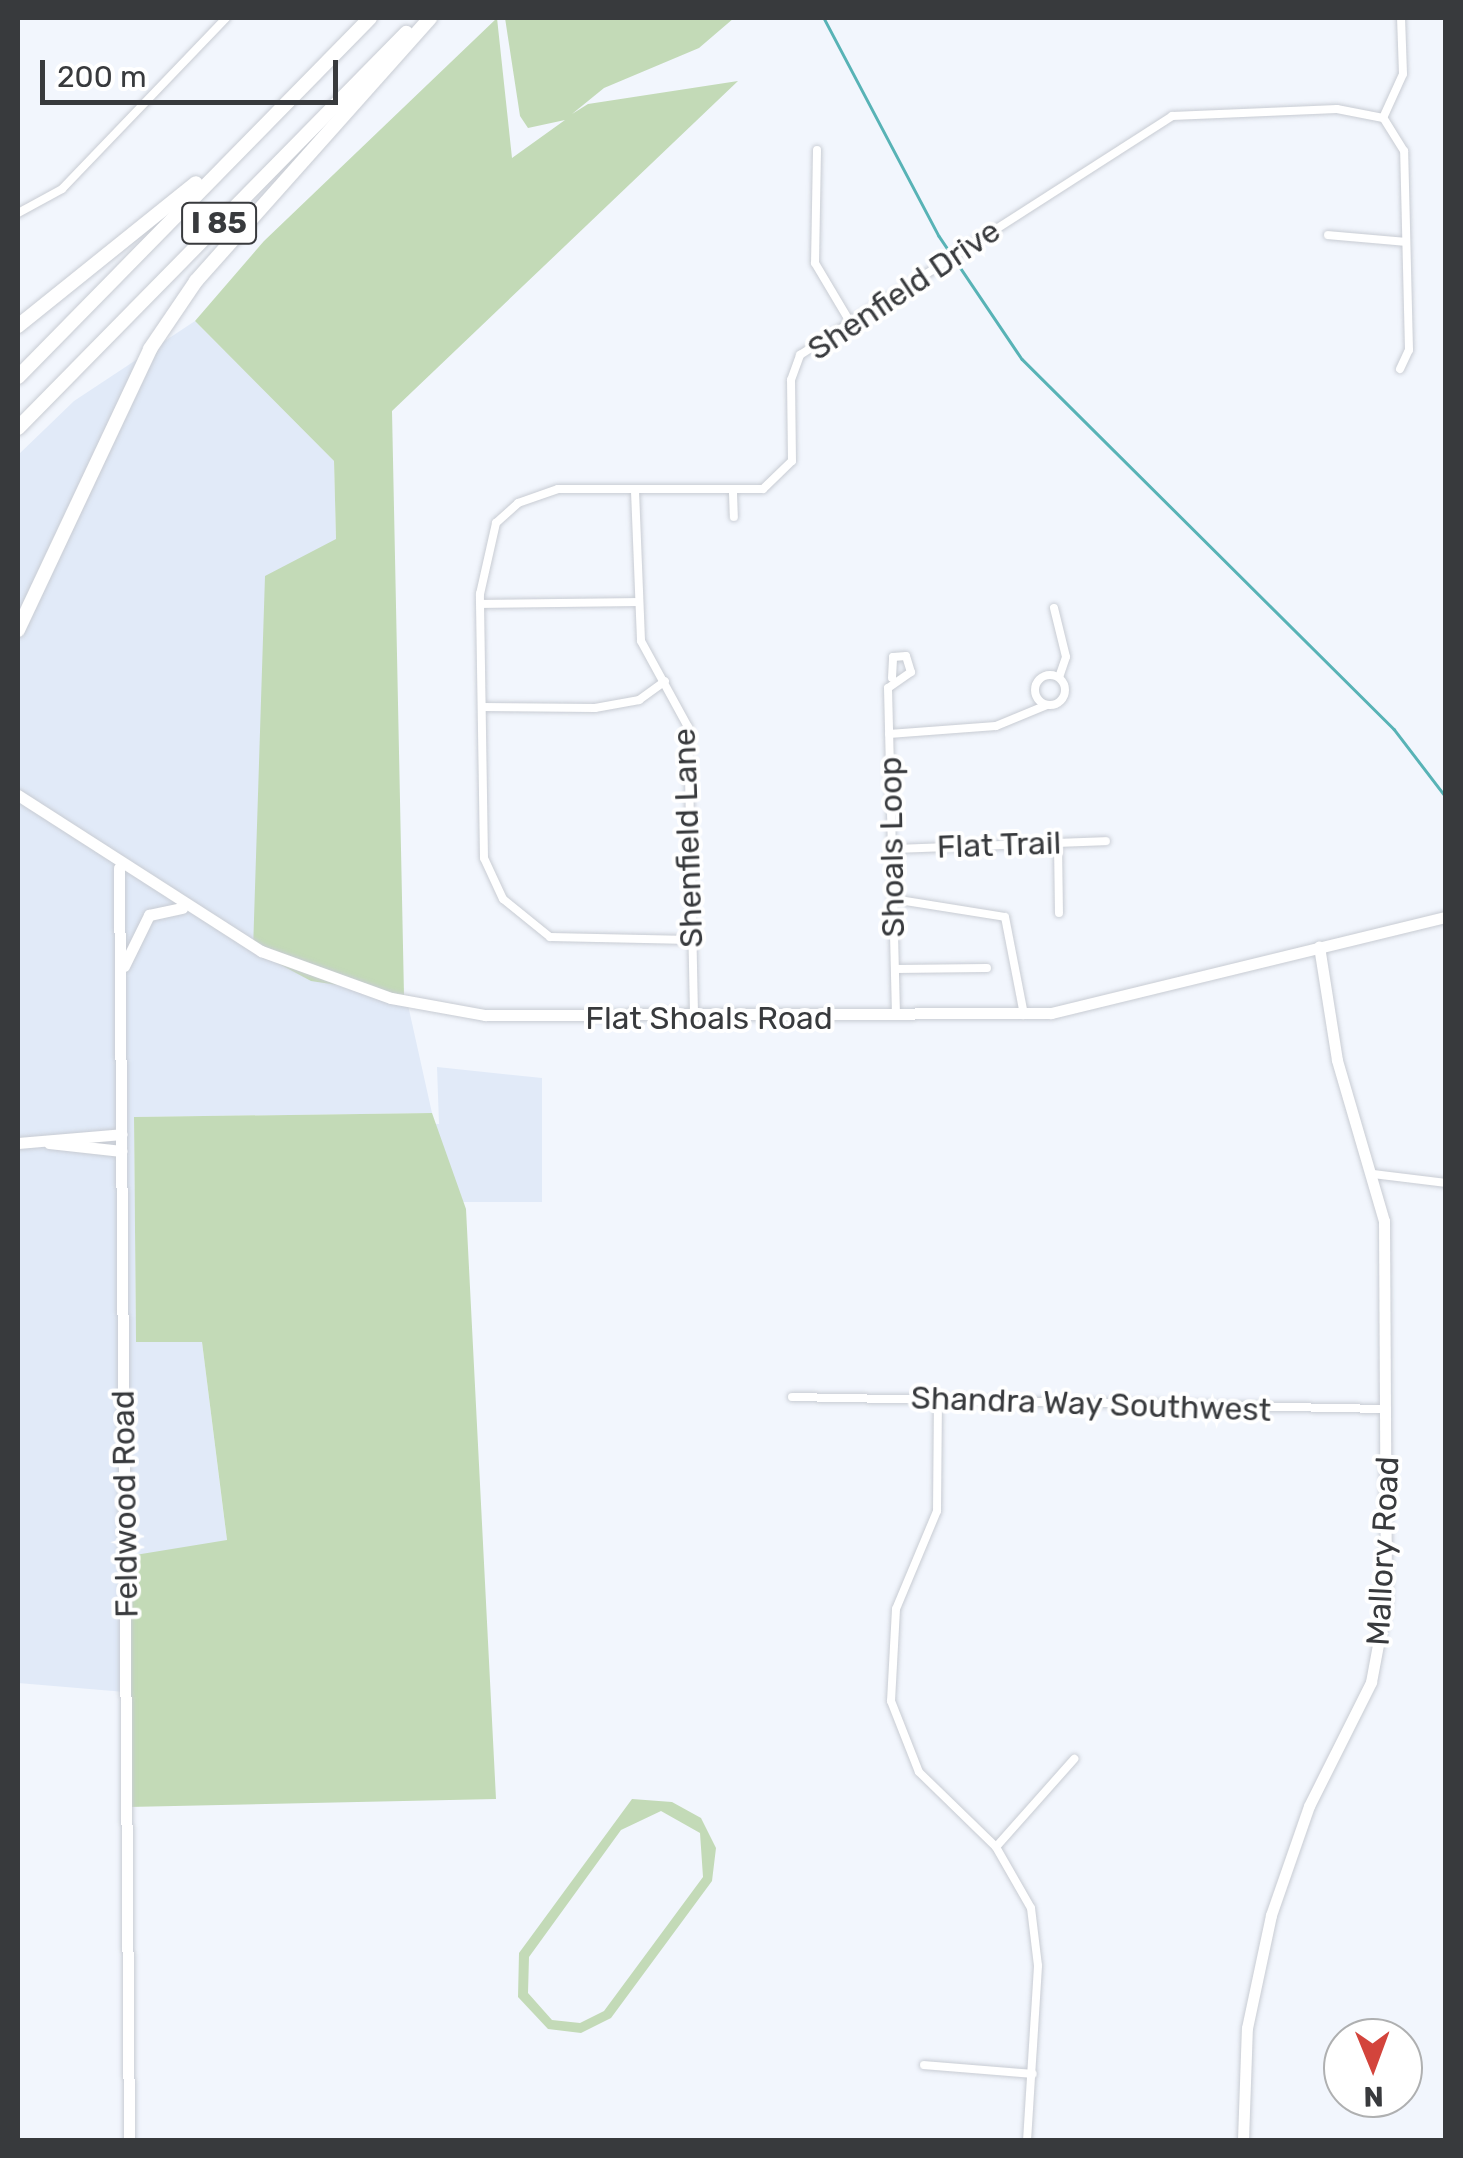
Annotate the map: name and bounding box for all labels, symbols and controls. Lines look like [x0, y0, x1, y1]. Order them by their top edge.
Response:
scale bar [45, 40, 342, 102]
text: 200 m [57, 59, 147, 95]
road number: I 85 [179, 198, 259, 248]
street label: Shenfield Drive [801, 212, 1007, 368]
street label: Shenfield Lane [665, 728, 711, 948]
street label: Shoals Loop [871, 756, 913, 938]
street label: Flat Trail [936, 824, 1062, 866]
street label: Flat Shoals Road [585, 999, 833, 1037]
street label: Shandra Way Southwest [909, 1378, 1273, 1430]
street label: Feldwood Road [104, 1390, 146, 1618]
street label: Mallory Road [1359, 1455, 1407, 1647]
north arrow [1323, 2018, 1423, 2118]
text: N [1363, 2080, 1384, 2113]

